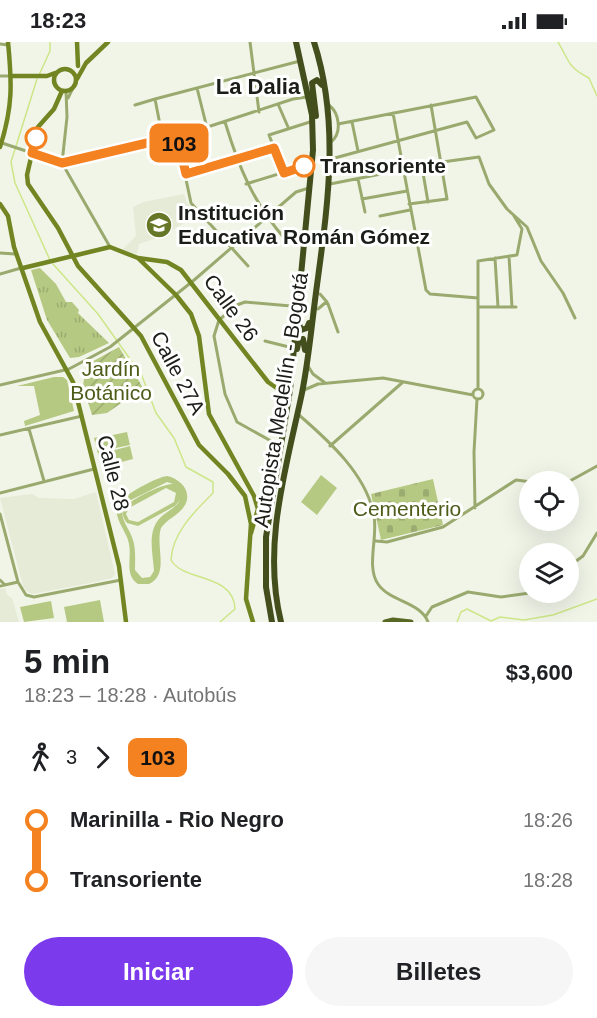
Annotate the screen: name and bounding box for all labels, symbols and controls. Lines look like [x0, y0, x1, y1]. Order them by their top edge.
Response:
text: 18:23 [30, 8, 86, 33]
district label: La Dalia [216, 74, 301, 99]
line badge: 103 [144, 124, 213, 162]
unlabelled marker [25, 127, 47, 149]
text: 103 [161, 132, 197, 155]
place label: Transoriente [320, 154, 446, 177]
marker: Transoriente [293, 155, 315, 177]
place label: Institución Educativa Román Gómez [178, 201, 430, 248]
school or university icon: Institución Educativa Román Gómez [144, 210, 174, 240]
street label: Calle 26 [199, 270, 263, 346]
street label: Autopista Medellín - Bogotá [249, 270, 312, 529]
street label: Calle 27A [147, 327, 210, 418]
park label: Jardín Botánico [70, 357, 152, 404]
street label: Calle 28 [93, 433, 134, 513]
map controls [519, 471, 579, 603]
button: locate [519, 471, 579, 531]
park label: Cementerio [353, 497, 461, 520]
button: layers [519, 543, 579, 603]
text: 5 min [24, 643, 110, 680]
text: $3,600 [506, 660, 573, 685]
text: 18:23 – 18:28 · Autobús [24, 684, 236, 706]
icon: walk [24, 741, 57, 774]
icon: forward [86, 741, 119, 774]
text: 3 [66, 746, 77, 768]
text: 103 [140, 746, 175, 769]
text: Marinilla - Rio Negro [70, 807, 284, 832]
text: 18:26 [523, 809, 573, 831]
text: Transoriente [70, 867, 202, 892]
text: 18:28 [523, 869, 573, 891]
button: Iniciar [24, 937, 293, 1006]
button: Billetes [305, 937, 573, 1006]

